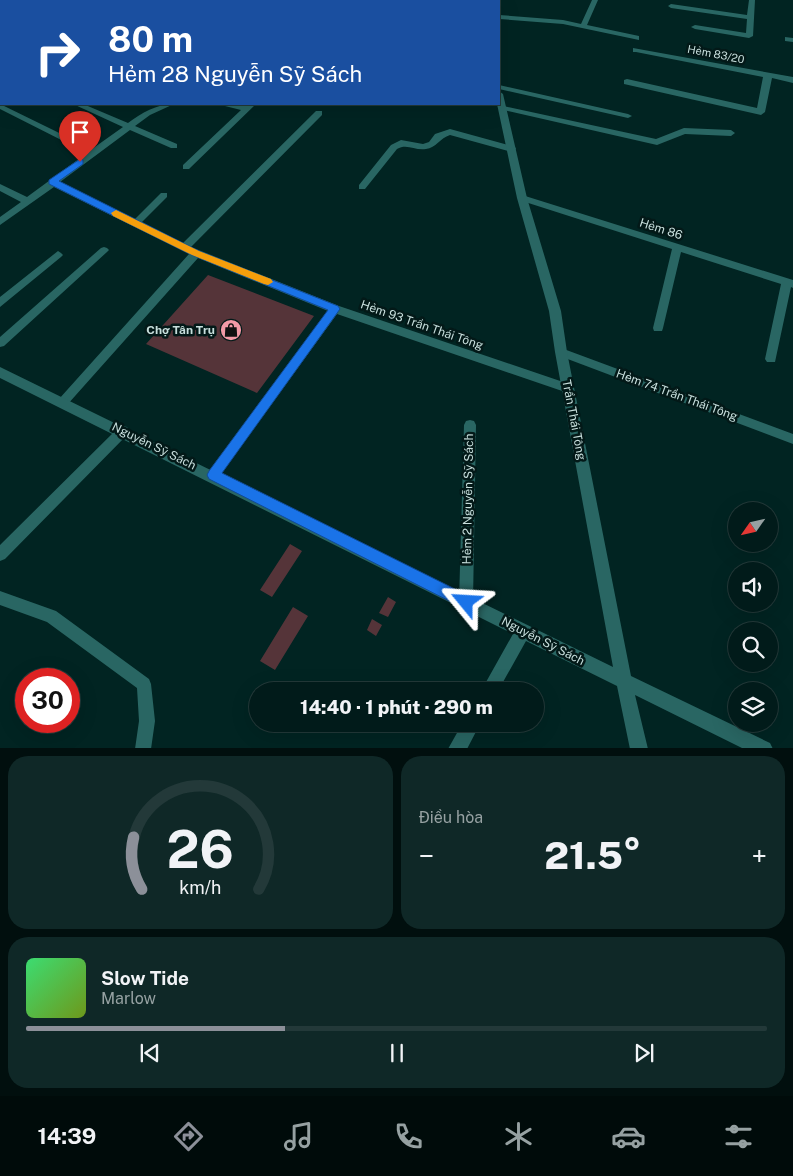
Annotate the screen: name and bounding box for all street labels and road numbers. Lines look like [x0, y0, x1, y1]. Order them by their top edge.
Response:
street label: Hẻm 83/20 [686, 43, 746, 65]
street label: Hẻm 86 [638, 215, 684, 243]
street label: Hẻm 93 Trần Thái Tông [359, 297, 485, 353]
street label: Hẻm 74 Trần Thái Tông [614, 366, 740, 424]
street label: Trần Thái Tông [559, 379, 589, 461]
street label: Nguyễn Sỹ Sách [110, 420, 198, 472]
street label: Hẻm 2 Nguyễn Sỹ Sách [460, 433, 476, 565]
street label: Nguyễn Sỹ Sách [499, 614, 587, 668]

